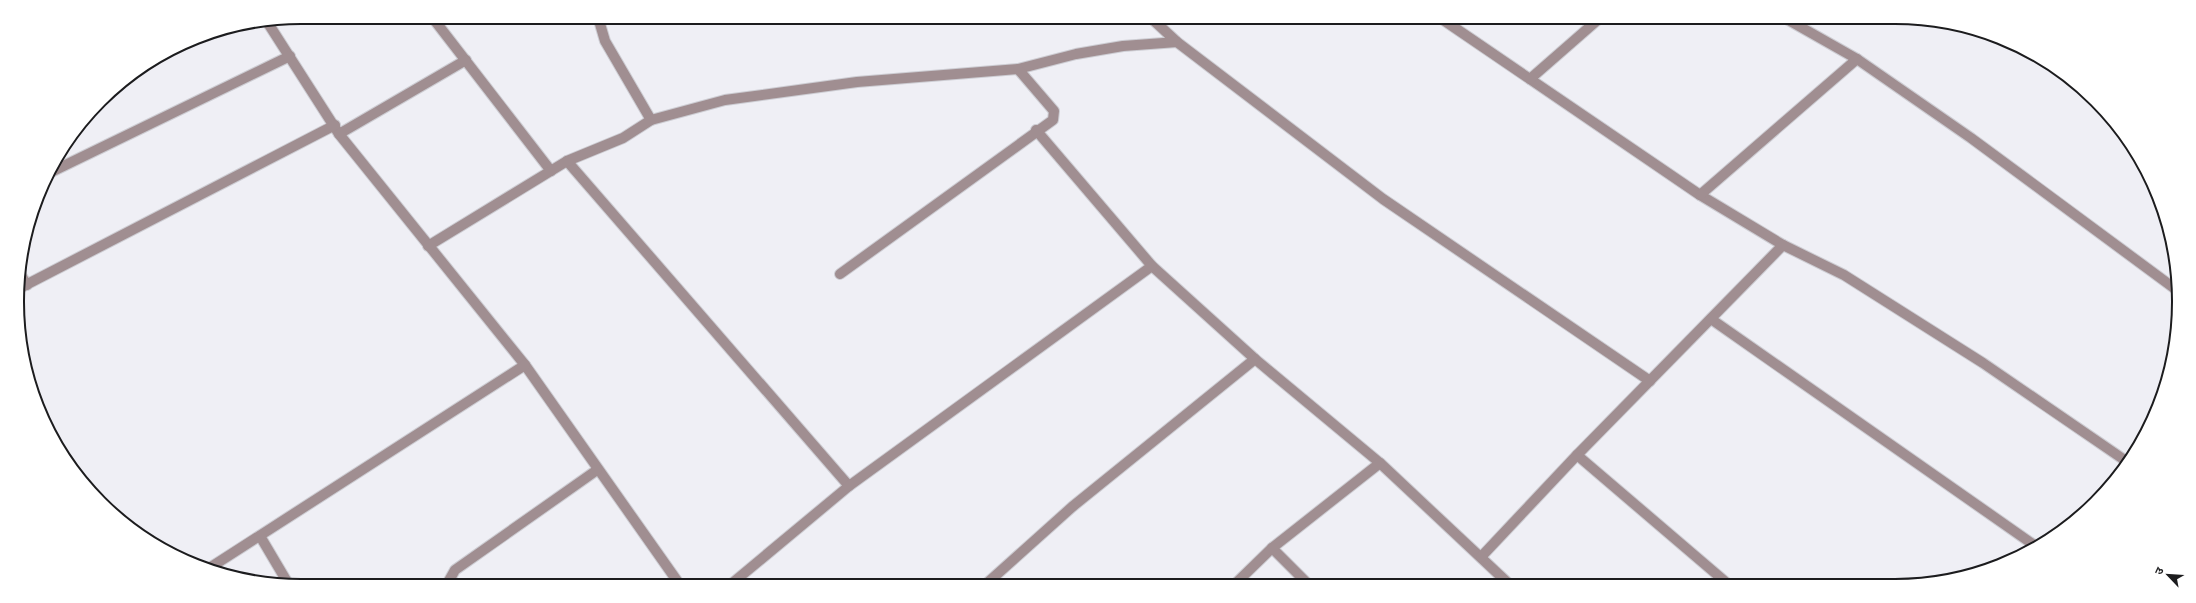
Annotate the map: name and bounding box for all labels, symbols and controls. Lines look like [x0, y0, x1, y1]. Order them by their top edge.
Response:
north arrow [2148, 555, 2188, 595]
text: उ [2152, 565, 2166, 576]

